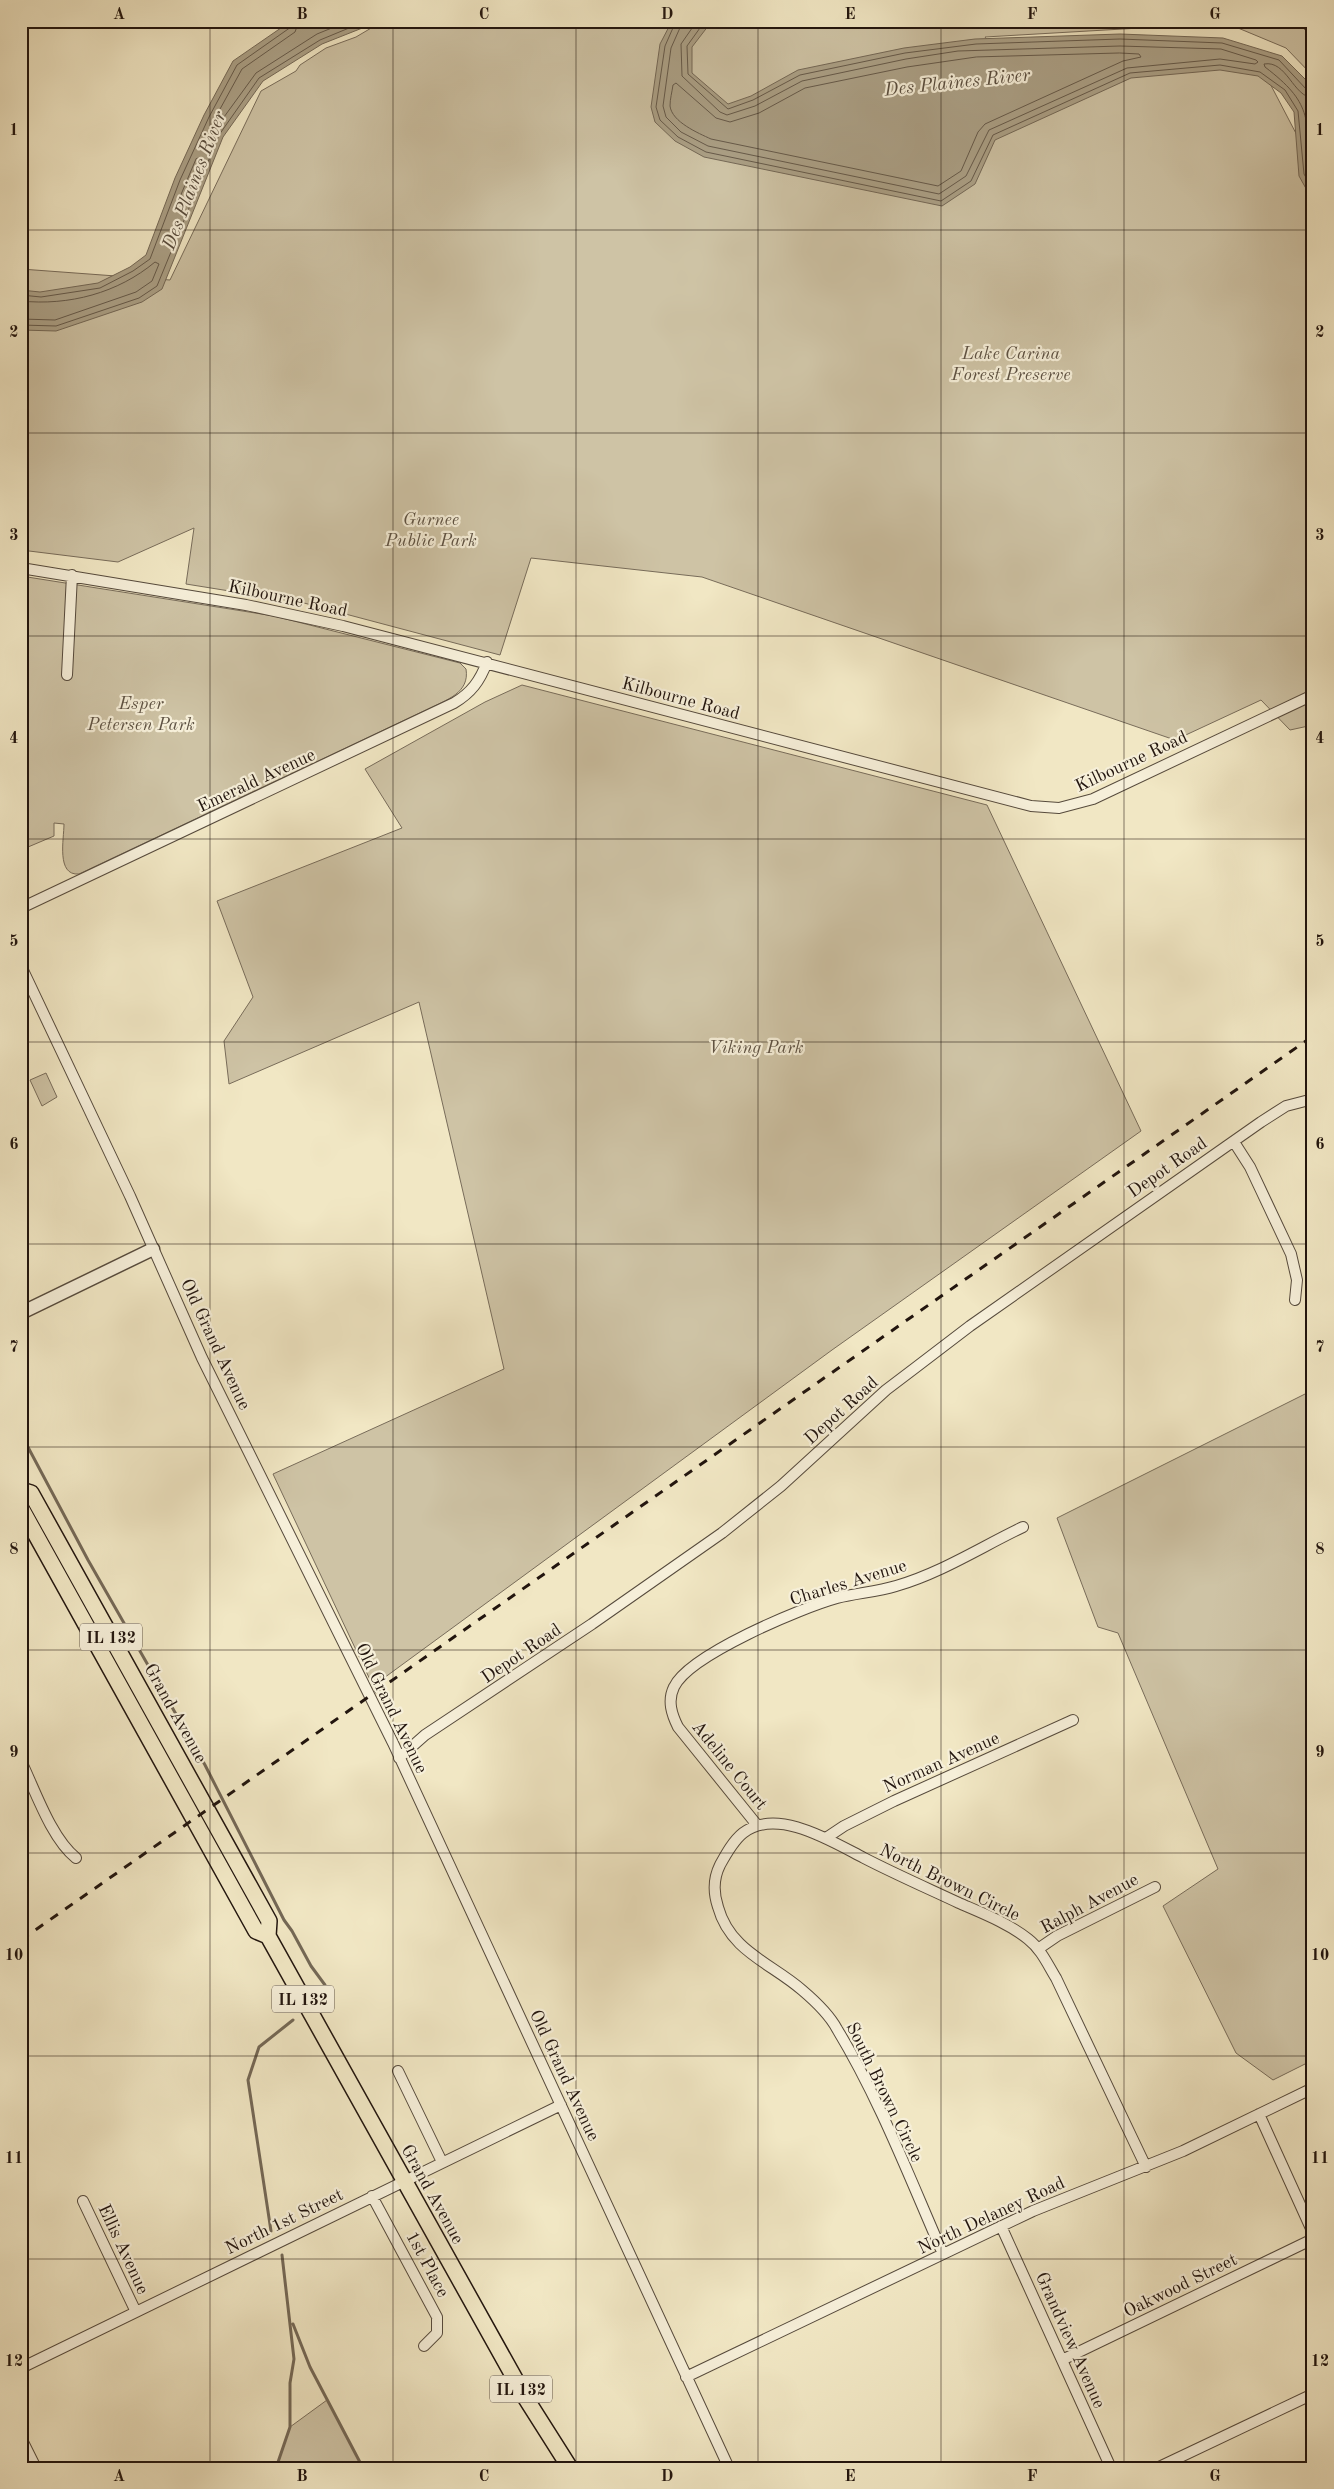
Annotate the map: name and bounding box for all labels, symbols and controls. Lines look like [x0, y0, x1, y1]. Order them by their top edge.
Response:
text: A [113, 7, 125, 23]
text: B [296, 7, 308, 23]
text: C [479, 7, 489, 23]
text: D [661, 7, 673, 23]
text: E [844, 7, 856, 23]
text: F [1027, 7, 1038, 23]
text: G [1209, 7, 1221, 23]
water label: Des Plaines River [882, 66, 1032, 101]
water label: Des Plaines River [160, 108, 231, 254]
text: 1 [9, 123, 19, 139]
text: 1 [1315, 123, 1325, 139]
text: 2 [9, 325, 19, 341]
text: 2 [1315, 325, 1325, 341]
park label: Lake Carina Forest Preserve [950, 345, 1071, 384]
park label: Gurnee Public Park [384, 511, 477, 550]
text: 3 [9, 528, 19, 544]
text: 3 [1315, 528, 1325, 544]
street label: Kilbourne Road [226, 578, 349, 620]
street label: Kilbourne Road [620, 675, 742, 723]
park label: Esper Petersen Park [86, 695, 195, 734]
street label: Kilbourne Road [1073, 728, 1190, 796]
text: 4 [9, 731, 19, 747]
text: 4 [1315, 731, 1325, 747]
street label: Emerald Avenue [195, 746, 318, 816]
text: 5 [9, 934, 19, 950]
text: 5 [1315, 934, 1325, 950]
park label: Viking Park [709, 1039, 804, 1057]
street label: Depot Road [1125, 1134, 1210, 1202]
text: 6 [9, 1137, 19, 1153]
text: 6 [1315, 1137, 1325, 1153]
street label: Old Grand Avenue [177, 1276, 253, 1413]
text: 7 [9, 1340, 19, 1356]
text: 7 [1315, 1340, 1325, 1356]
street label: Depot Road [801, 1373, 882, 1448]
text: 8 [9, 1542, 19, 1558]
text: 8 [1315, 1542, 1325, 1558]
street label: Charles Avenue [788, 1557, 909, 1609]
street label: Depot Road [478, 1621, 565, 1687]
road number: IL 132 [80, 1624, 142, 1650]
street label: Old Grand Avenue [352, 1640, 430, 1776]
street label: Grand Avenue [140, 1661, 210, 1766]
street label: Adeline Court [688, 1718, 770, 1813]
street label: Norman Avenue [881, 1729, 1002, 1797]
text: 9 [9, 1745, 19, 1761]
text: 9 [1315, 1745, 1325, 1761]
street label: North Brown Circle [877, 1841, 1023, 1925]
street label: Ralph Avenue [1038, 1871, 1141, 1937]
text: 10 [5, 1948, 23, 1964]
text: 10 [1311, 1948, 1329, 1964]
road number: IL 132 [272, 1986, 334, 2012]
street label: Old Grand Avenue [526, 2007, 602, 2144]
street label: South Brown Circle [842, 2020, 926, 2165]
street label: Grand Avenue [397, 2142, 467, 2247]
text: 11 [5, 2151, 23, 2167]
text: 11 [1311, 2151, 1329, 2167]
street label: North Delaney Road [915, 2174, 1068, 2258]
street label: North 1st Street [223, 2186, 346, 2258]
street label: Ellis Avenue [94, 2202, 152, 2297]
street label: 1st Place [402, 2229, 452, 2300]
street label: Oakwood Street [1121, 2251, 1240, 2321]
street label: Grandview Avenue [1032, 2270, 1108, 2411]
text: 12 [5, 2354, 23, 2370]
text: 12 [1311, 2354, 1329, 2370]
road number: IL 132 [490, 2376, 552, 2402]
text: A [113, 2469, 125, 2485]
text: B [296, 2469, 308, 2485]
text: C [479, 2469, 489, 2485]
text: D [661, 2469, 673, 2485]
text: E [844, 2469, 856, 2485]
text: F [1027, 2469, 1038, 2485]
text: G [1209, 2469, 1221, 2485]

